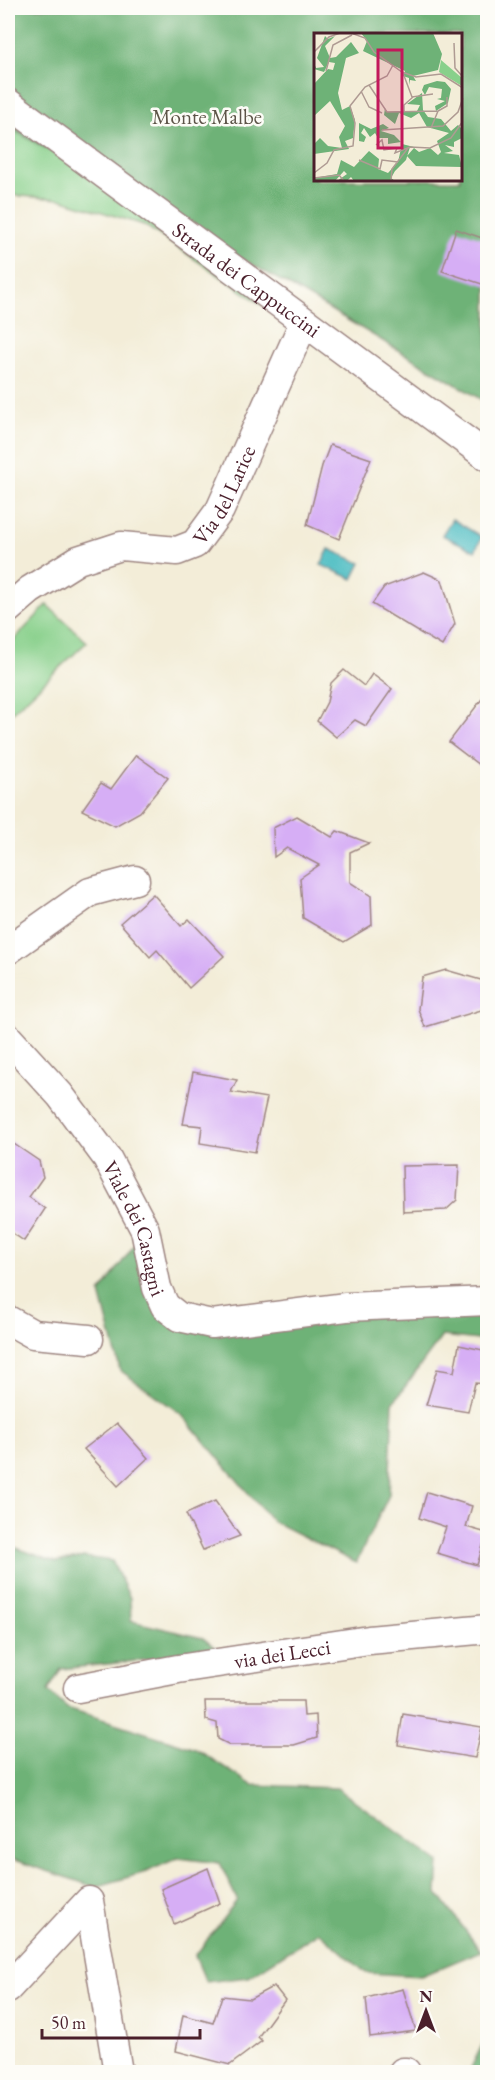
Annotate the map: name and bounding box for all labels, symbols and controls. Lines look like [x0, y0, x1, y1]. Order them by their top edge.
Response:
inset map [314, 33, 462, 182]
park label: Monte Malbe [152, 103, 262, 130]
street label: Strada dei Cappuccini [168, 216, 326, 343]
street label: Via del Larice [186, 441, 261, 549]
street label: Viale dei Castagni [97, 1156, 172, 1300]
street label: via dei Lecci [232, 1633, 332, 1674]
north arrow [396, 1981, 456, 2041]
text: N [420, 1986, 433, 2007]
scale bar [42, 2002, 200, 2040]
text: 50 m [51, 2011, 86, 2034]

